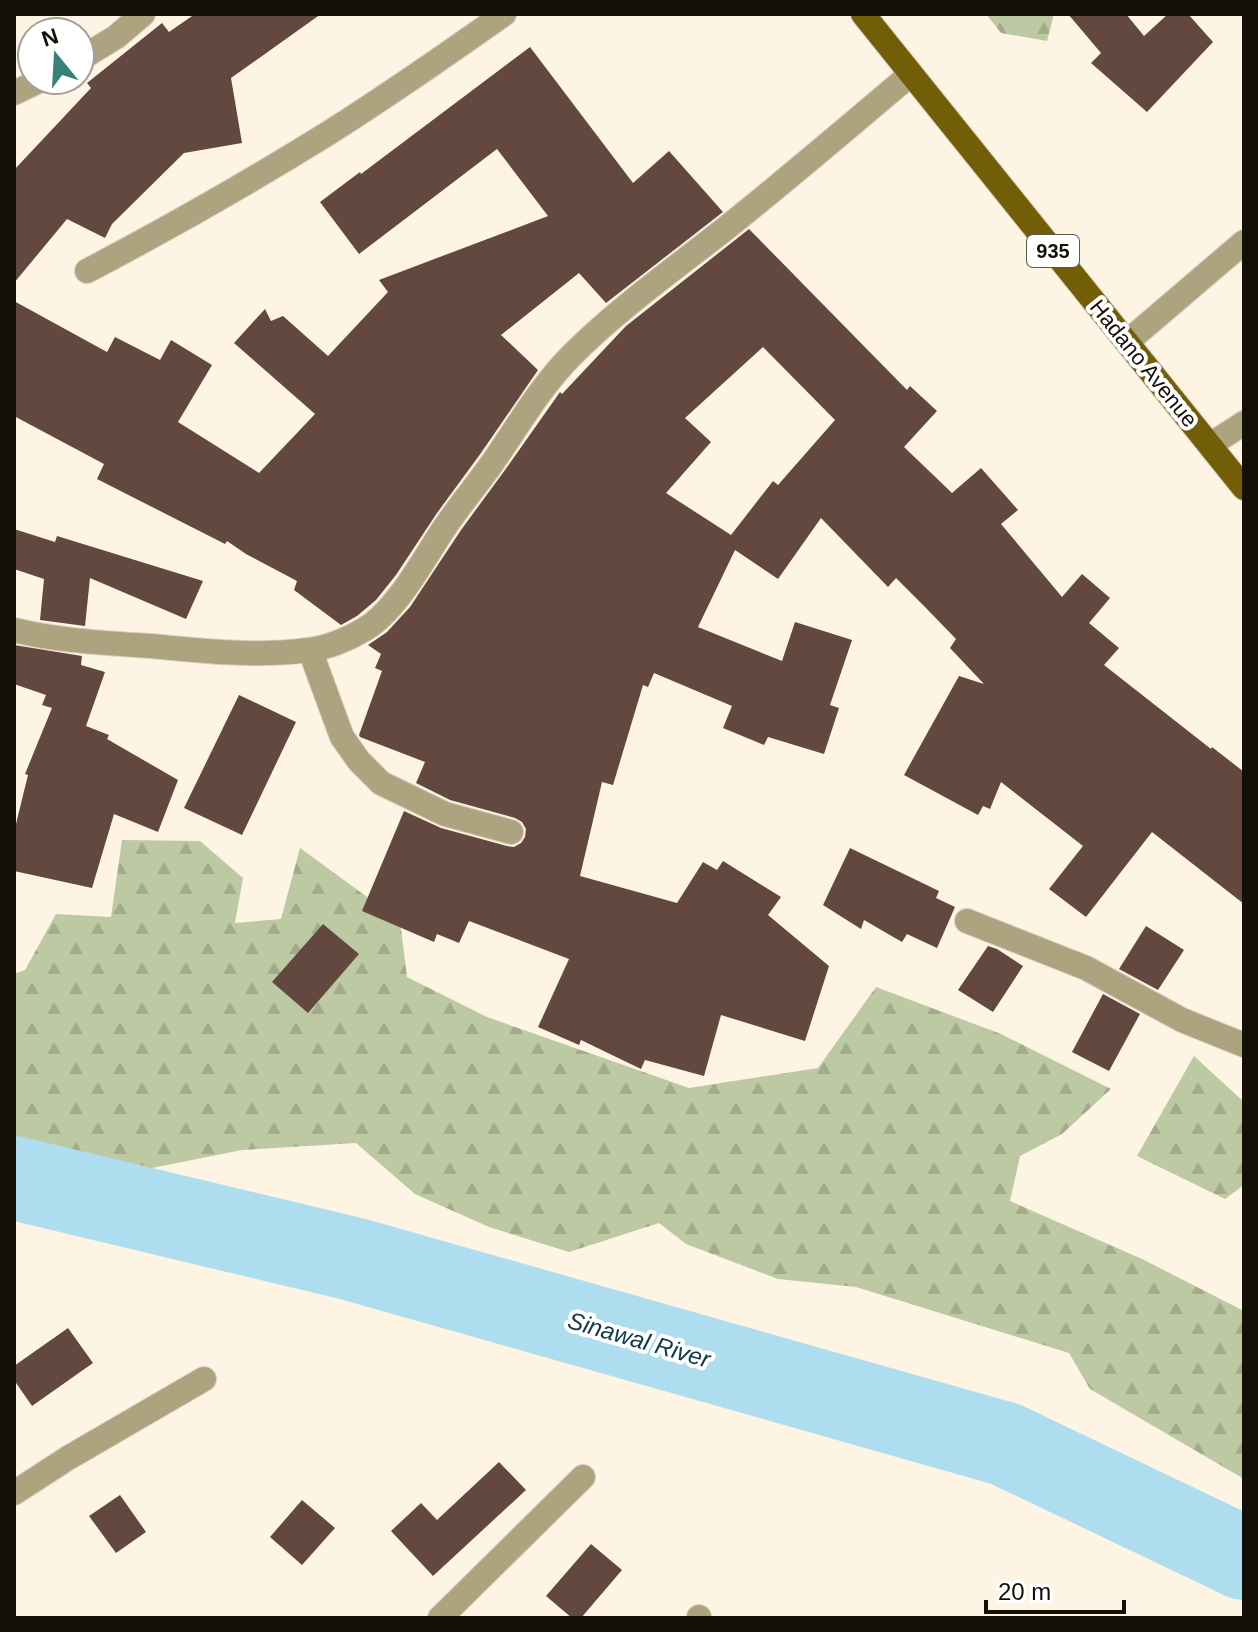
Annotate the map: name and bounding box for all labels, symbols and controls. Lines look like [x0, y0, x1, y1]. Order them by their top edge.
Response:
north arrow [16, 16, 96, 96]
text: N [39, 23, 61, 52]
road number: 935 [1027, 235, 1079, 267]
street label: Hadano Avenue [1085, 295, 1202, 432]
water label: Sinawal River [565, 1306, 714, 1373]
scale bar [986, 1564, 1124, 1614]
text: 20 m [998, 1578, 1051, 1605]

